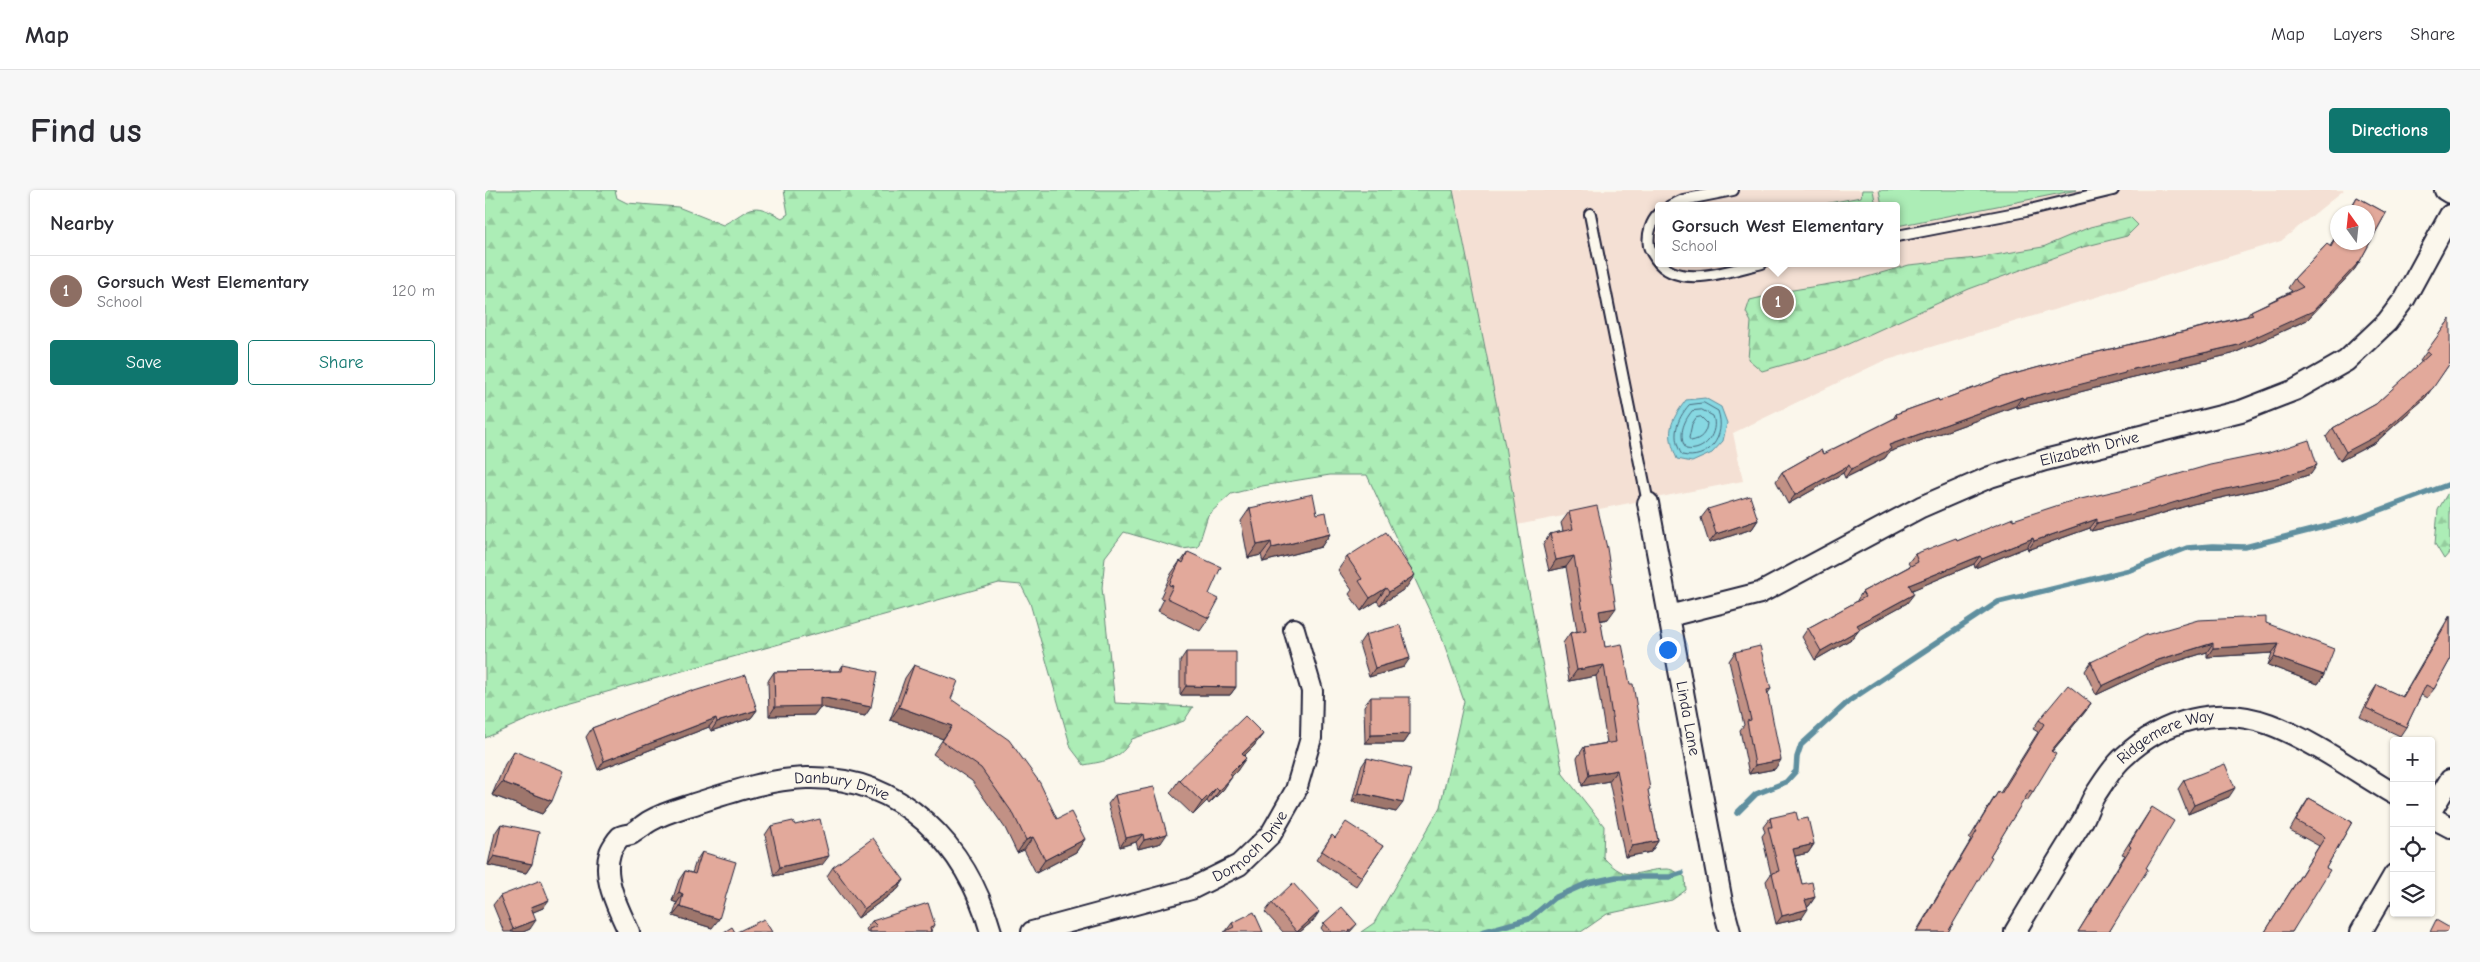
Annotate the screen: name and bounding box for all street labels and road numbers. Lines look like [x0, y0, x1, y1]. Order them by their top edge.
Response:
street label: Elizabeth Drive [2038, 428, 2141, 470]
street label: Linda Lane [1672, 680, 1704, 757]
street label: Ridgemere Way [2113, 707, 2216, 768]
street label: Danbury Drive [794, 769, 893, 804]
street label: Dornoch Drive [1209, 808, 1291, 886]

